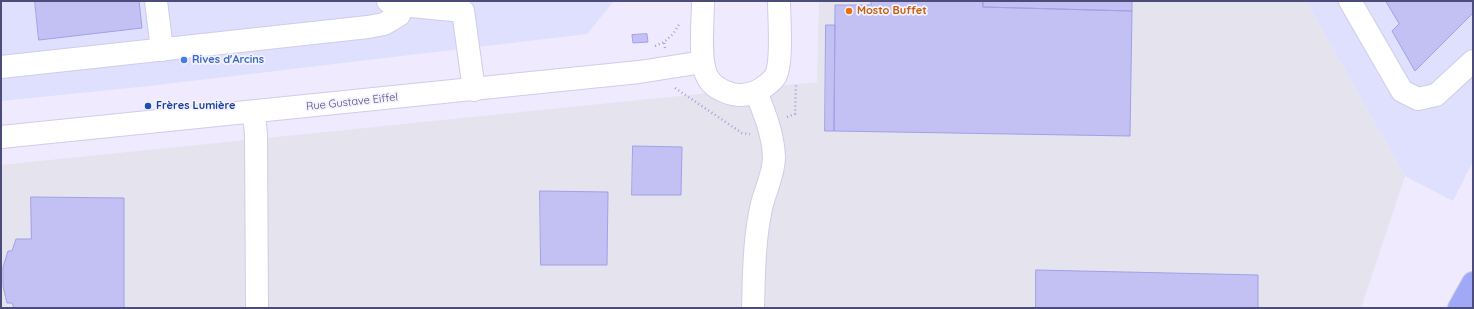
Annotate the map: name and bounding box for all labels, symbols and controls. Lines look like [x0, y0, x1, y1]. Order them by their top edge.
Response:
place label: Mosto Buffet [857, 4, 927, 18]
marker: Mosto Buffet [844, 6, 854, 16]
place label: Rives d'Arcins [192, 53, 264, 67]
marker: Rives d'Arcins [179, 55, 189, 65]
street label: Rue Gustave Eiffel [305, 91, 399, 113]
place label: Frères Lumière [156, 99, 235, 113]
marker: Frères Lumière [143, 101, 153, 111]

